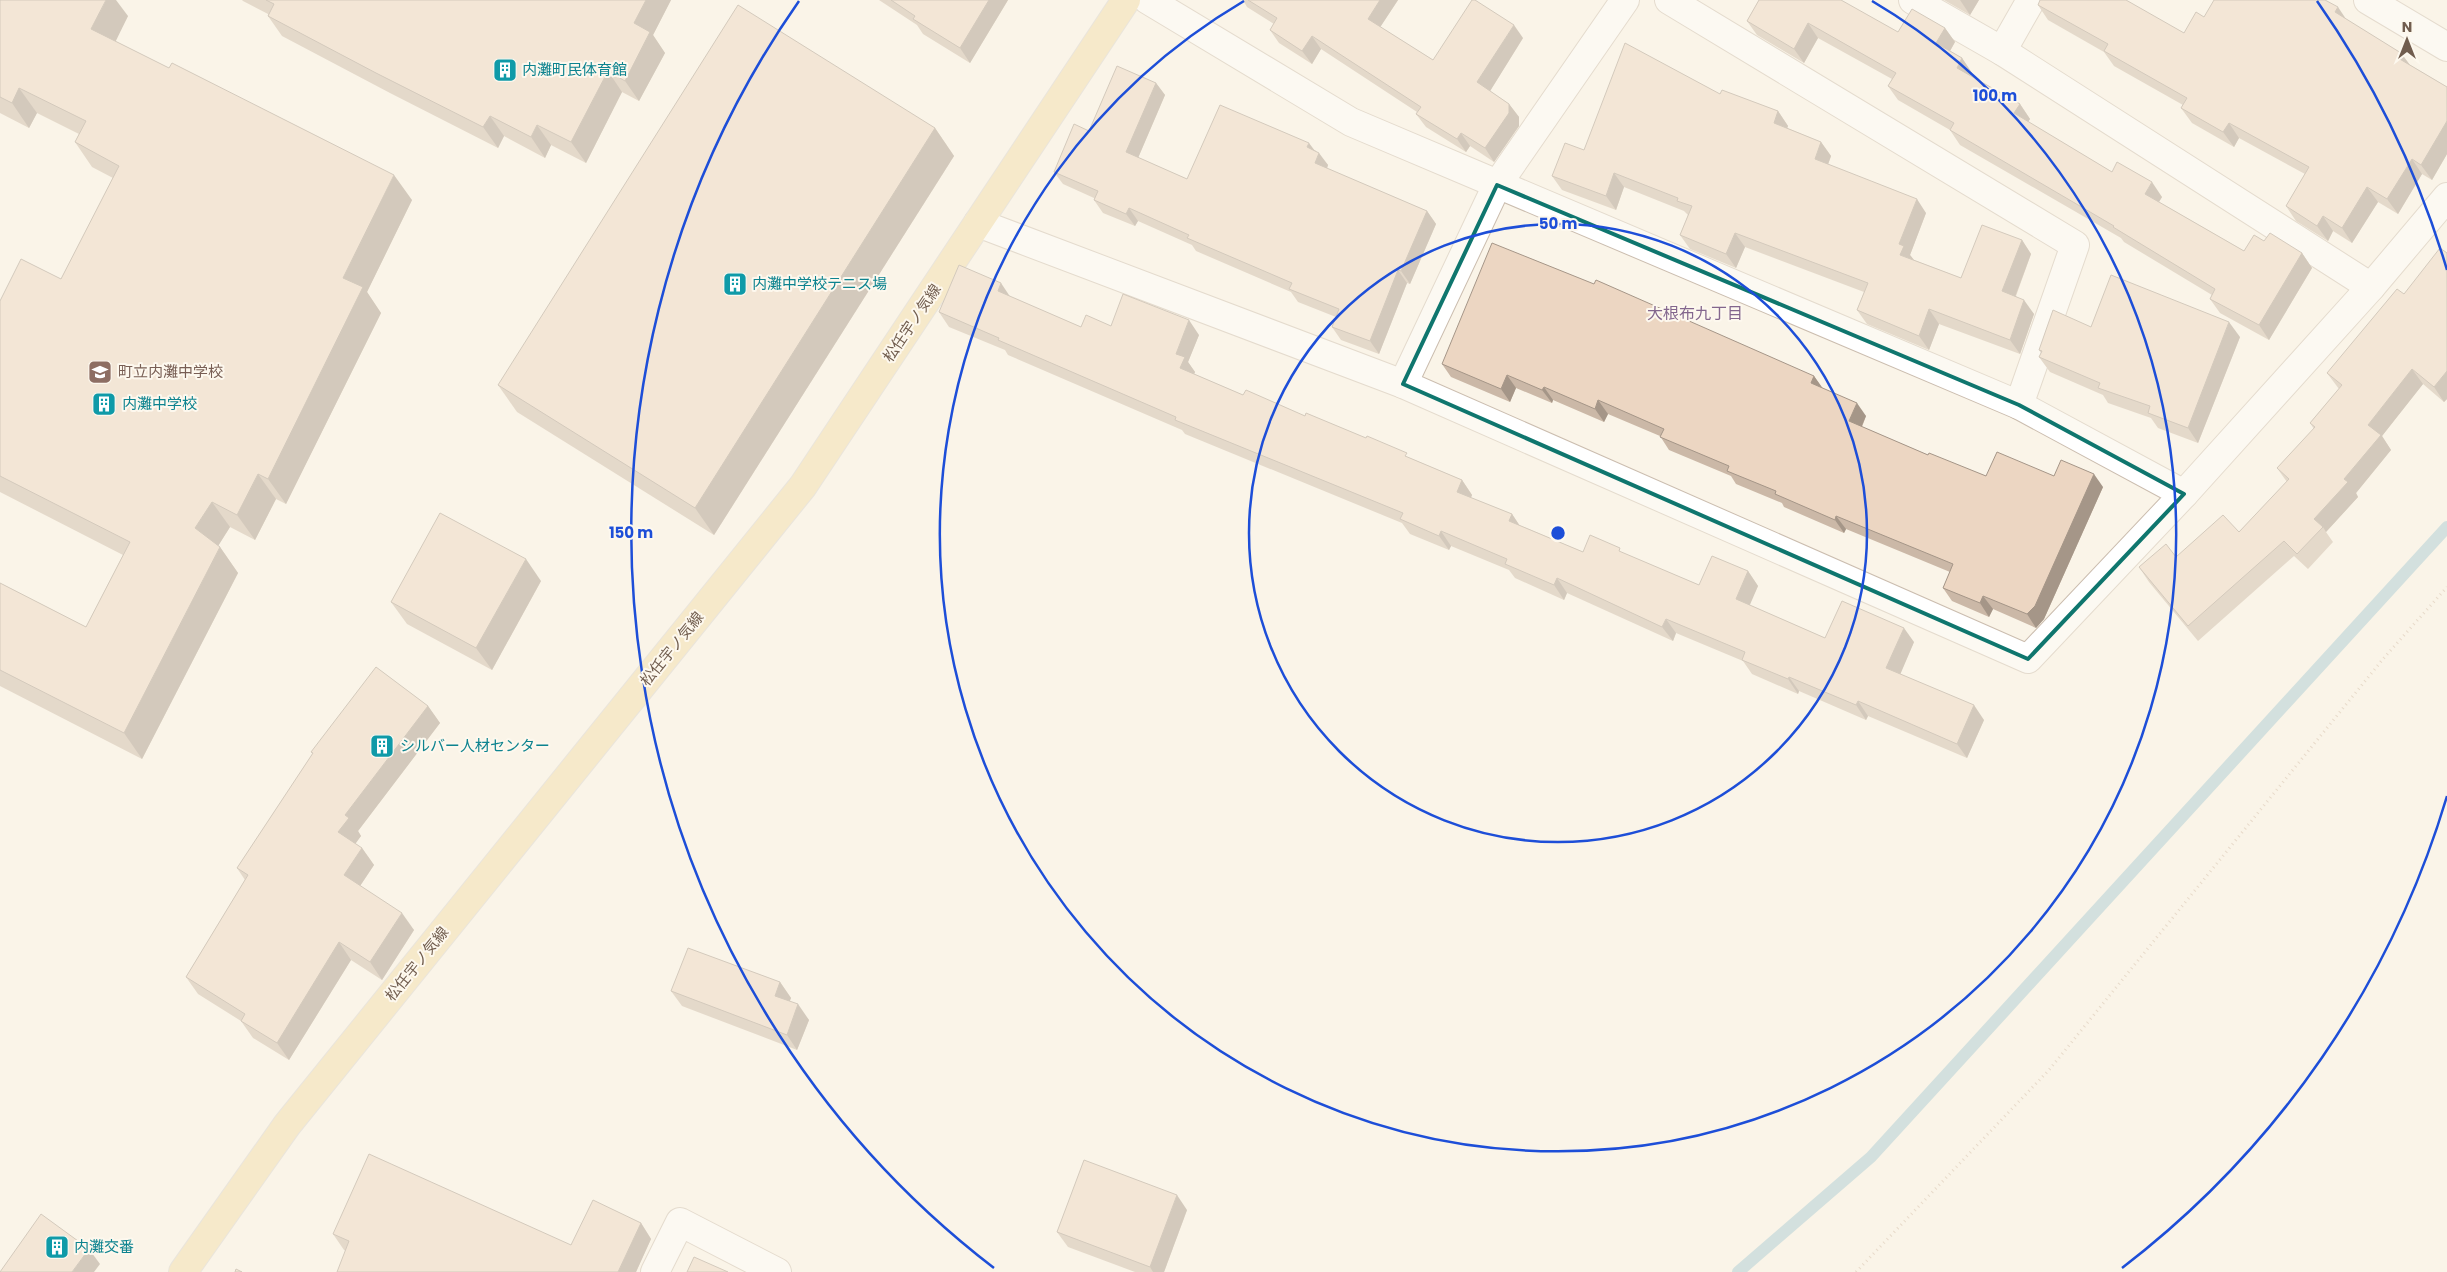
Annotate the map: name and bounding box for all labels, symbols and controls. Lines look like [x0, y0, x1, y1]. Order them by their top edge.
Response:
north arrow [2382, 15, 2432, 65]
text: N [2402, 17, 2412, 37]
building icon: 内灘町民体育館 [492, 57, 518, 83]
place label: 内灘町民体育館 [522, 59, 627, 80]
text: 100 m [1973, 85, 2017, 106]
text: 50 m [1539, 213, 1577, 234]
building icon: 内灘中学校テニス場 [722, 271, 748, 297]
place label: 内灘中学校テニス場 [752, 273, 887, 294]
street label: 松任宇ノ気線 [878, 280, 945, 366]
district label: 大根布九丁目 [1647, 302, 1743, 325]
school or university icon: 町立内灘中学校 [87, 359, 113, 385]
place label: 町立内灘中学校 [118, 361, 223, 382]
building icon: 内灘中学校 [91, 391, 117, 417]
place label: 内灘中学校 [122, 393, 197, 414]
text: 150 m [609, 522, 653, 543]
centre of rings [1549, 524, 1567, 542]
street label: 松任宇ノ気線 [635, 607, 708, 690]
building icon: シルバー人材センター [369, 733, 395, 759]
place label: シルバー人材センター [400, 735, 550, 756]
street label: 松任宇ノ気線 [380, 922, 453, 1005]
building icon: 内灘交番 [44, 1234, 70, 1260]
place label: 内灘交番 [74, 1236, 134, 1257]

